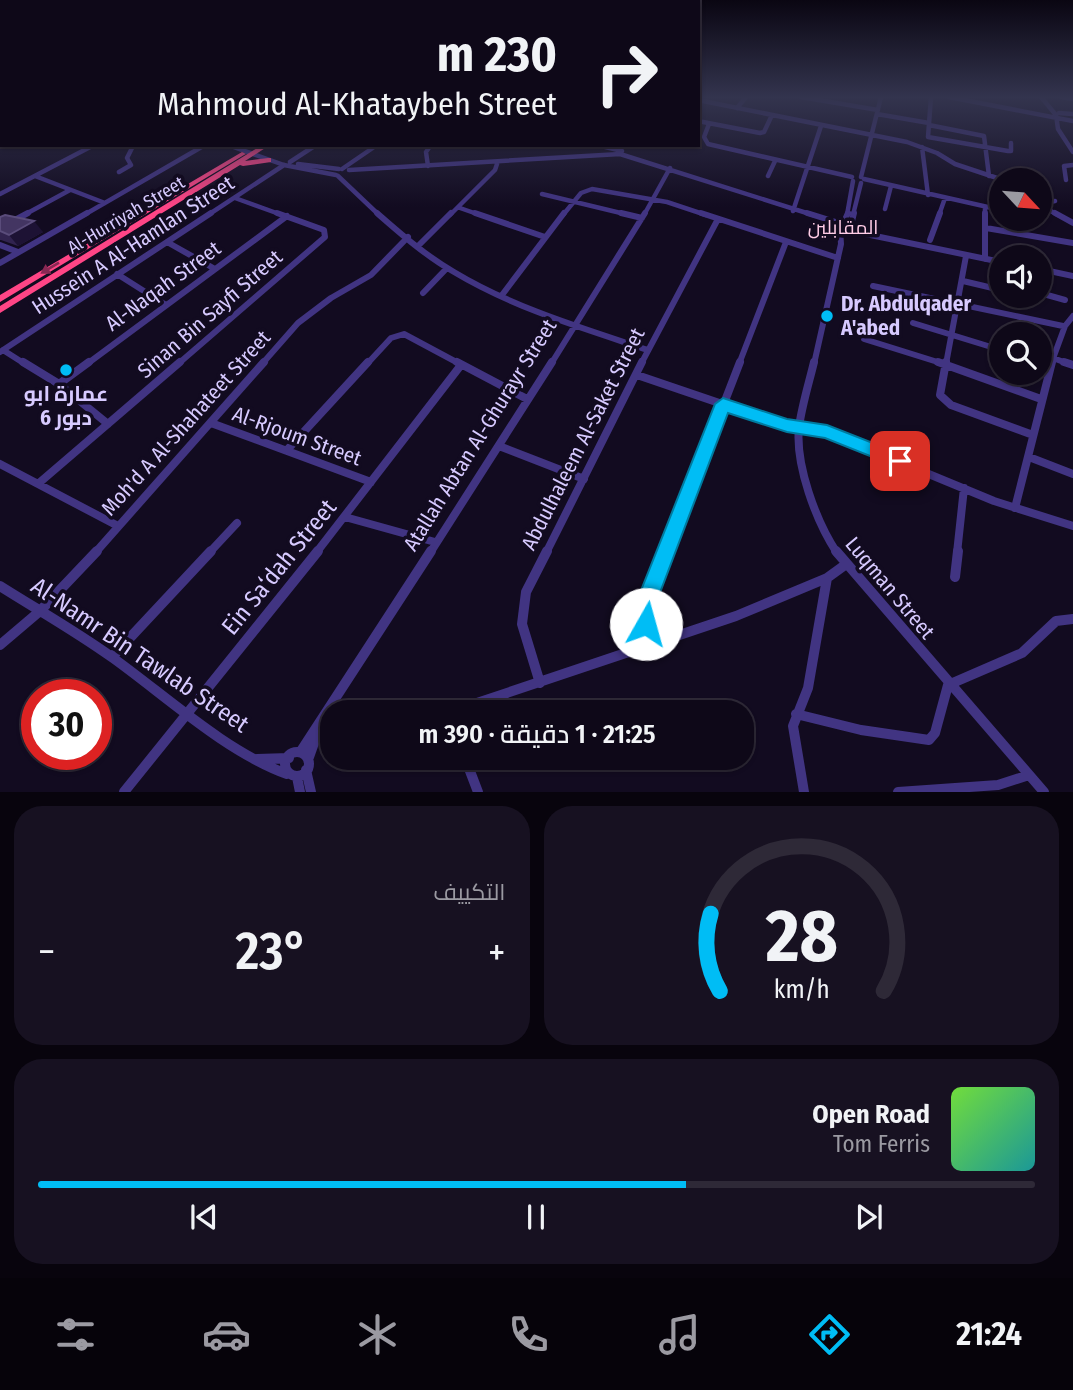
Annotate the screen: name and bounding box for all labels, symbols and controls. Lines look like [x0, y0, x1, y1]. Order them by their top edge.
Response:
text: 230 m [437, 25, 557, 84]
icon: right [581, 28, 672, 119]
text: Mahmoud Al-Khataybeh Street [157, 85, 557, 123]
north arrow [989, 168, 1052, 231]
map controls [989, 168, 1052, 385]
street label: Hussein A Al-Hamlan Street [27, 170, 239, 320]
street label: Al-Hurriyah Street [63, 171, 189, 259]
district label: المقابلين [808, 216, 878, 239]
street label: Al-Naqah Street [100, 235, 226, 337]
street label: Sinan Bin Sayfi Street [132, 244, 288, 384]
button: sound [989, 245, 1052, 308]
one-way arrow [41, 262, 60, 274]
place label: Dr. Abdulqader A'abed [840, 291, 971, 341]
marker: Dr. Abdulqader A'abed [819, 308, 835, 324]
street label: Atallah Abtan Al-Ghurayr Street [398, 314, 562, 556]
button: search [989, 322, 1052, 385]
street label: Abdulhaleem Al-Saket Street [516, 323, 650, 554]
street label: Moh'd A Al-Shahateet Street [96, 325, 276, 521]
marker: عمارة ابو دبور 6 [58, 362, 74, 378]
place label: عمارة ابو دبور 6 [24, 381, 108, 431]
street label: Al-Rjoum Street [229, 401, 365, 471]
pin [870, 431, 930, 491]
icon: arrive [881, 442, 919, 480]
street label: Ein Sa‘dah Street [216, 494, 342, 640]
street label: Luqman Street [840, 532, 940, 644]
street label: Al-Namr Bin Tawlab Street [26, 572, 254, 738]
position arrow [609, 587, 683, 661]
speed limit sign: 30 [21, 679, 112, 770]
text: 21:25 · 1 دقيقة · 390 m [418, 719, 656, 750]
text: التكييف [433, 878, 506, 906]
text: 28 [764, 894, 837, 981]
text: 23° [235, 920, 308, 983]
text: − [38, 929, 55, 975]
text: + [488, 929, 505, 975]
text: km/h [773, 975, 829, 1005]
text: Open Road [812, 1099, 930, 1130]
text: Tom Ferris [833, 1130, 930, 1158]
icon: previous [185, 1198, 223, 1236]
icon: pause [517, 1198, 555, 1236]
icon: next [850, 1198, 888, 1236]
icon: filters [51, 1310, 100, 1359]
icon: car [202, 1310, 251, 1359]
icon: climate [353, 1310, 402, 1359]
icon: phone [504, 1310, 553, 1359]
icon: music [655, 1310, 704, 1359]
icon: directions [805, 1310, 854, 1359]
text: 21:24 [956, 1315, 1022, 1353]

